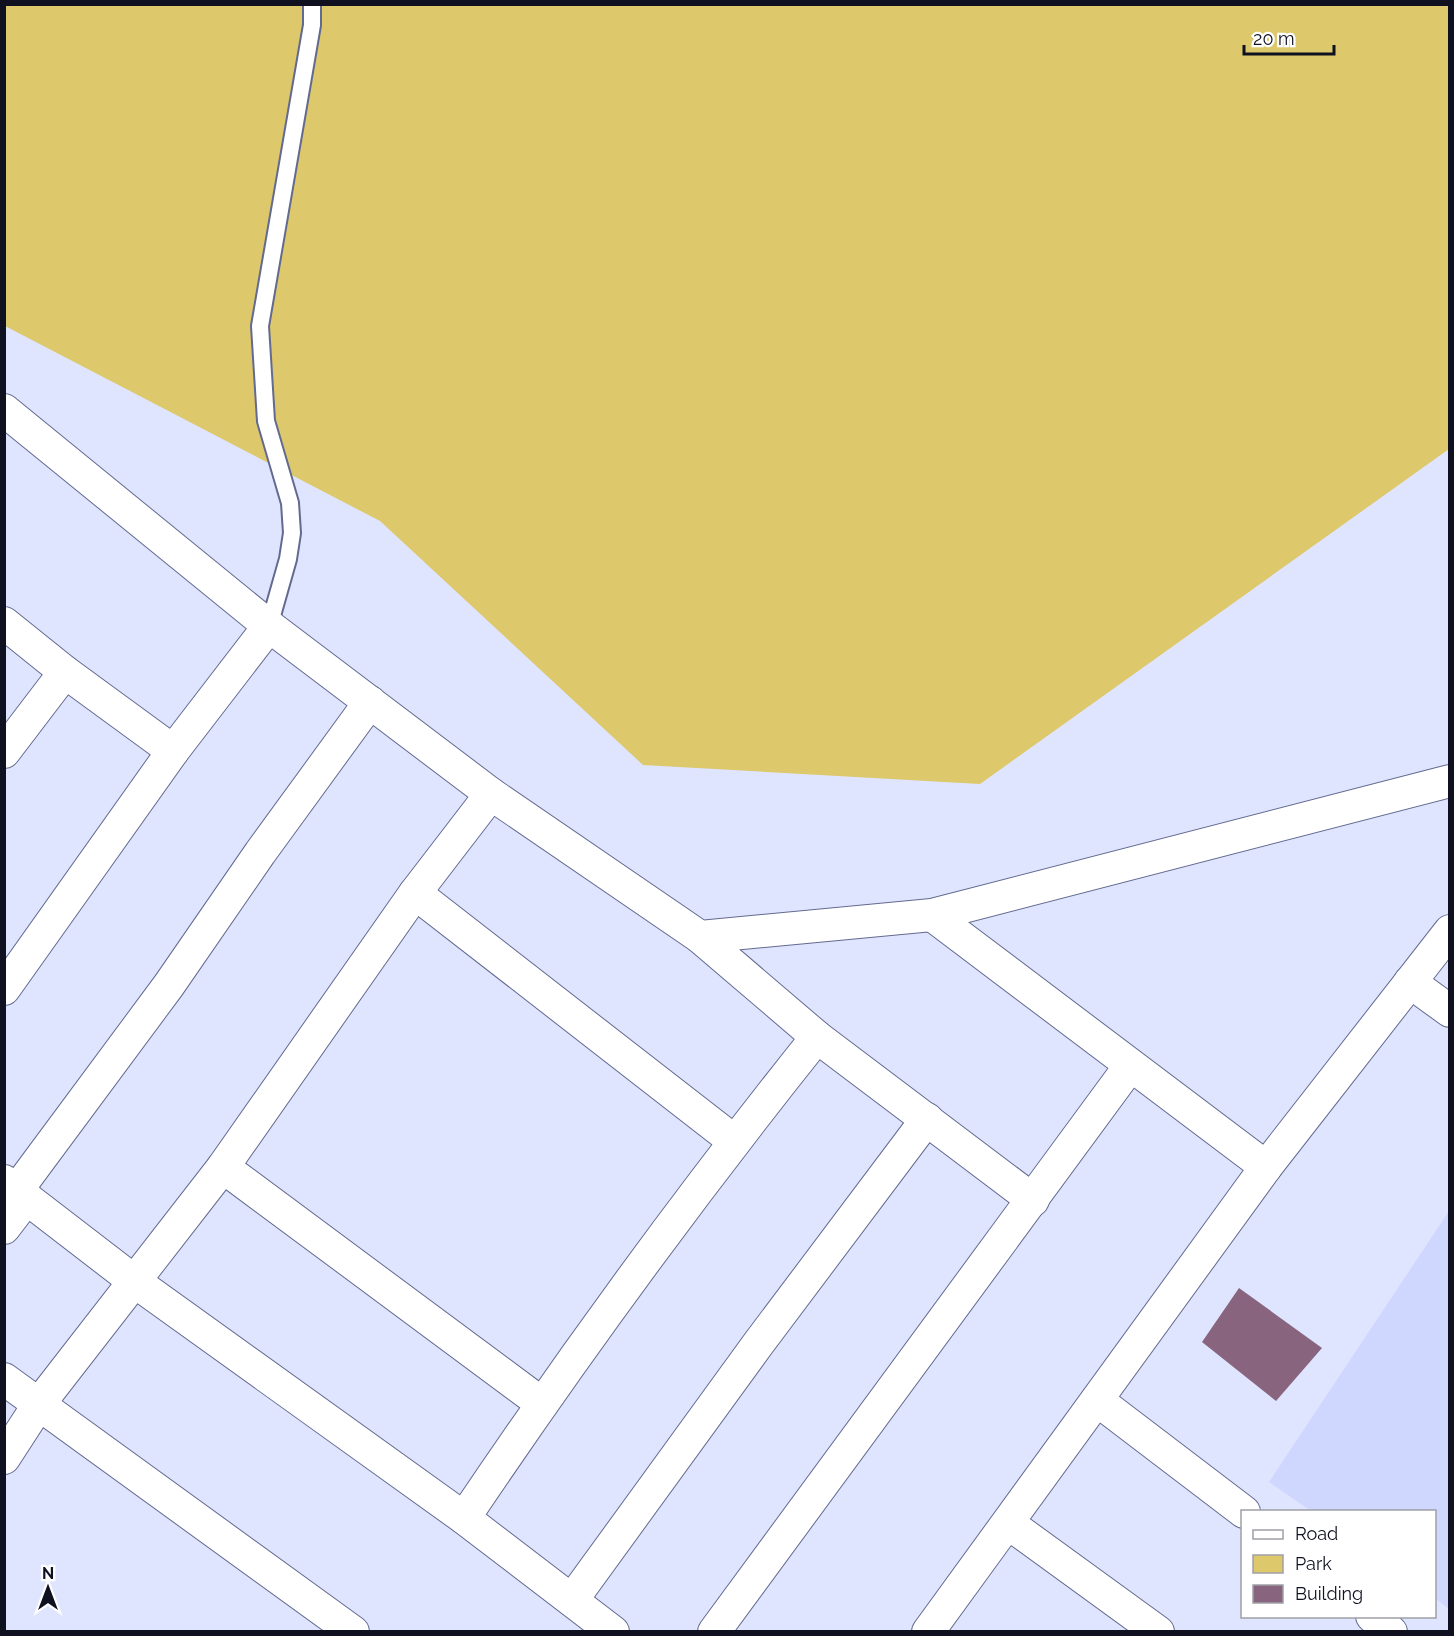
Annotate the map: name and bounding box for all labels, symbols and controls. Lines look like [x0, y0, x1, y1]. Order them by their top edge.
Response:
scale bar [1244, 18, 1334, 56]
text: 20 m [1253, 28, 1295, 49]
legend [1241, 1510, 1436, 1618]
text: Road [1295, 1523, 1338, 1544]
text: Park [1295, 1553, 1332, 1574]
north arrow [18, 1558, 78, 1618]
text: N [42, 1564, 54, 1583]
text: Building [1295, 1583, 1363, 1604]

